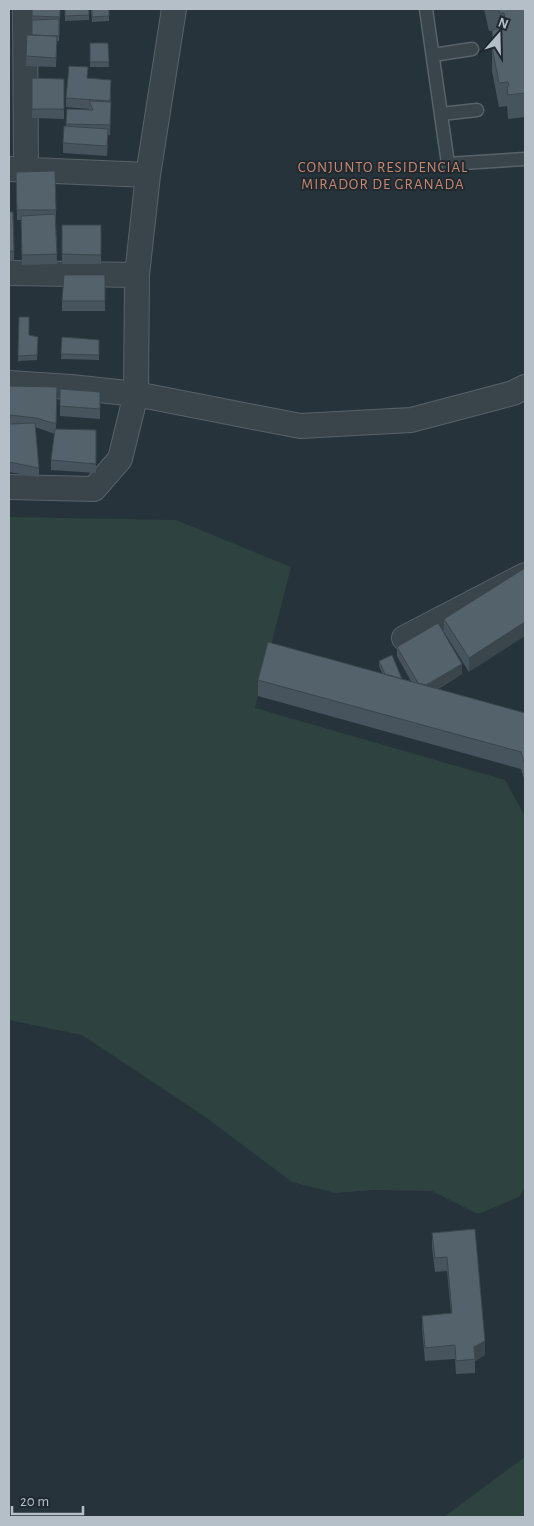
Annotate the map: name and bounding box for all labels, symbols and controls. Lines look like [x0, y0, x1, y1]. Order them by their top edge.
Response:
north arrow [474, 10, 524, 60]
text: N [496, 15, 510, 32]
district label: CONJUNTO RESIDENCIAL MIRADOR DE GRANADA [298, 160, 468, 192]
scale bar [12, 1484, 84, 1516]
text: 20 m [20, 1494, 49, 1509]

